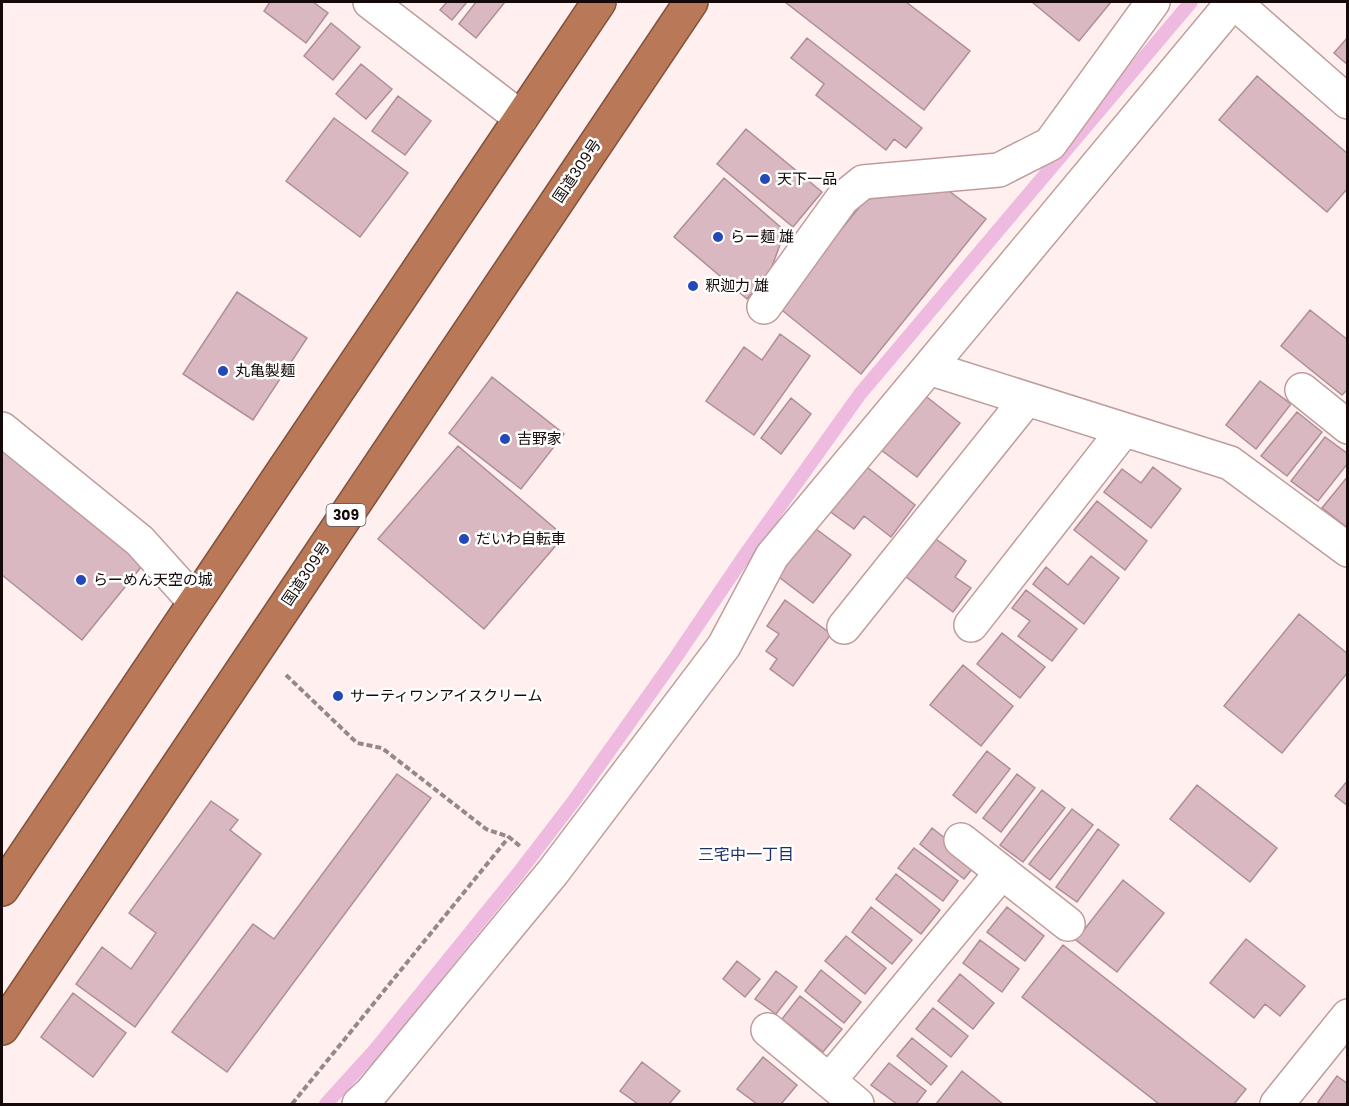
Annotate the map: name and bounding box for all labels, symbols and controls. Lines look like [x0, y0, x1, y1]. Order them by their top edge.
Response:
street label: 国道309号 [548, 135, 606, 207]
place label: 天下一品 [777, 168, 837, 189]
marker: 天下一品 [758, 172, 772, 186]
place label: らー麺 雄 [730, 226, 794, 247]
marker: らー麺 雄 [711, 230, 725, 244]
place label: 釈迦力 雄 [705, 275, 769, 296]
marker: 釈迦力 雄 [686, 279, 700, 293]
place label: 丸亀製麺 [235, 360, 295, 381]
marker: 丸亀製麺 [216, 364, 230, 378]
place label: 吉野家 [517, 428, 562, 449]
marker: 吉野家 [498, 432, 512, 446]
road number: 309 [326, 504, 366, 526]
place label: だいわ自転車 [476, 528, 566, 549]
marker: だいわ自転車 [457, 532, 471, 546]
street label: 国道309号 [277, 538, 335, 610]
place label: らーめん天空の城 [93, 569, 213, 590]
marker: らーめん天空の城 [74, 573, 88, 587]
place label: サーティワンアイスクリーム [350, 685, 542, 706]
marker: サーティワンアイスクリーム [331, 689, 345, 703]
district label: 三宅中一丁目 [698, 843, 794, 866]

